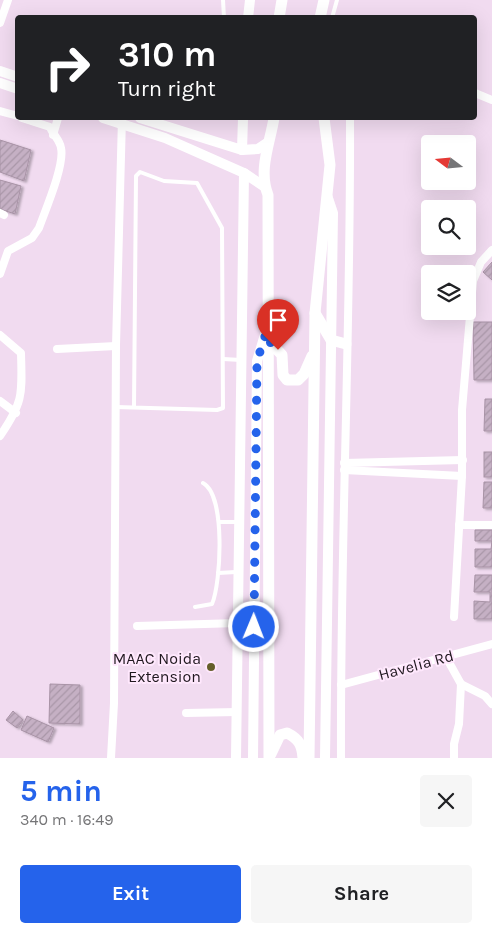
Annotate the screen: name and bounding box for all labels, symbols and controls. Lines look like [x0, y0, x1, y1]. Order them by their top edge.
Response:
text: 310 m [118, 34, 216, 75]
icon: right [35, 35, 100, 100]
text: Turn right [118, 76, 216, 102]
north arrow [421, 135, 476, 190]
map controls [421, 135, 476, 320]
button: search [421, 200, 476, 255]
button: layers [421, 265, 476, 320]
pin [257, 299, 299, 350]
icon: arrive [264, 306, 292, 334]
position arrow [227, 600, 279, 652]
street label: Havelia Rd [376, 646, 456, 684]
place label: MAAC Noida Extension [113, 649, 201, 686]
marker: MAAC Noida Extension [205, 661, 217, 673]
text: 5 min [20, 773, 102, 809]
button: close [420, 775, 472, 827]
text: 340 m · 16:49 [20, 810, 113, 829]
button: Exit [20, 865, 241, 923]
button: Share [251, 865, 472, 923]

